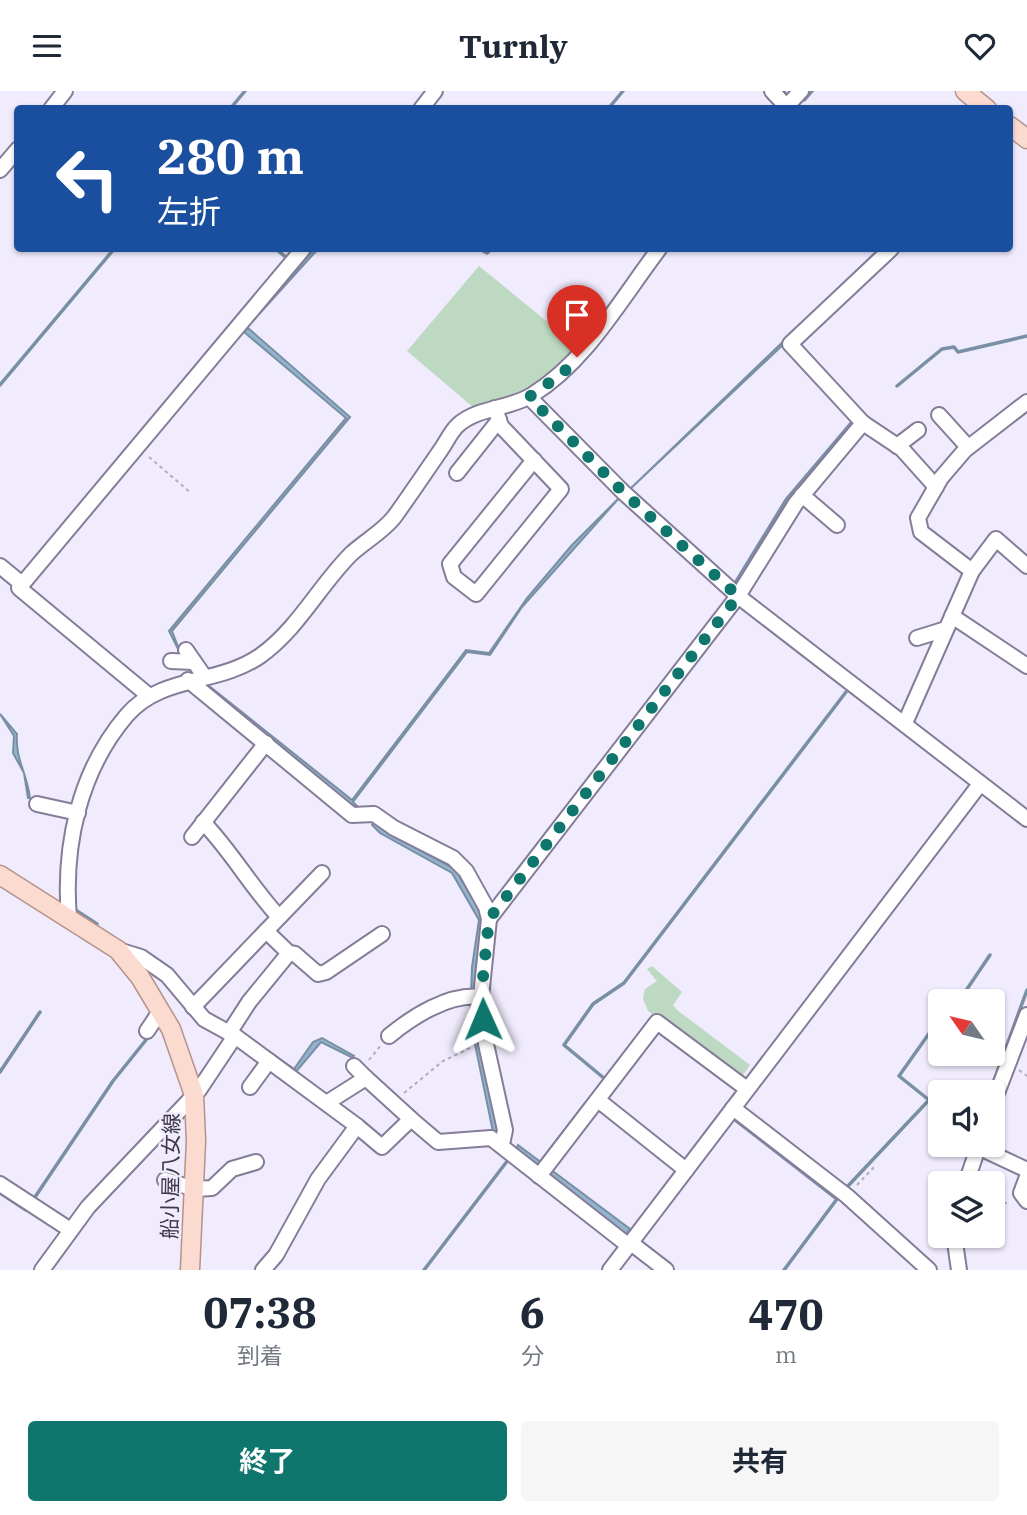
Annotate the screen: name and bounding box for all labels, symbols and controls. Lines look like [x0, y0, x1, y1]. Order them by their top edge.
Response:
text: Turnly [459, 25, 568, 67]
icon: menu [28, 27, 66, 65]
icon: heart [961, 27, 999, 65]
text: 280 m [157, 124, 304, 187]
icon: left [42, 133, 133, 224]
text: 左折 [157, 190, 221, 232]
pin [547, 285, 607, 357]
icon: arrive [558, 296, 596, 334]
position arrow [446, 982, 520, 1056]
north arrow [928, 989, 1004, 1066]
map controls [928, 989, 1005, 1248]
button: sound [928, 1080, 1005, 1157]
street label: 船小屋八女線 [155, 1113, 185, 1239]
button: layers [928, 1171, 1005, 1248]
text: 07:38 [203, 1285, 317, 1340]
text: 6 [520, 1285, 545, 1340]
text: 470 [748, 1287, 824, 1342]
text: m [775, 1339, 797, 1369]
text: 到着 [237, 1340, 283, 1370]
text: 分 [521, 1340, 544, 1370]
button: 終了 [28, 1421, 507, 1501]
button: 共有 [521, 1421, 999, 1501]

